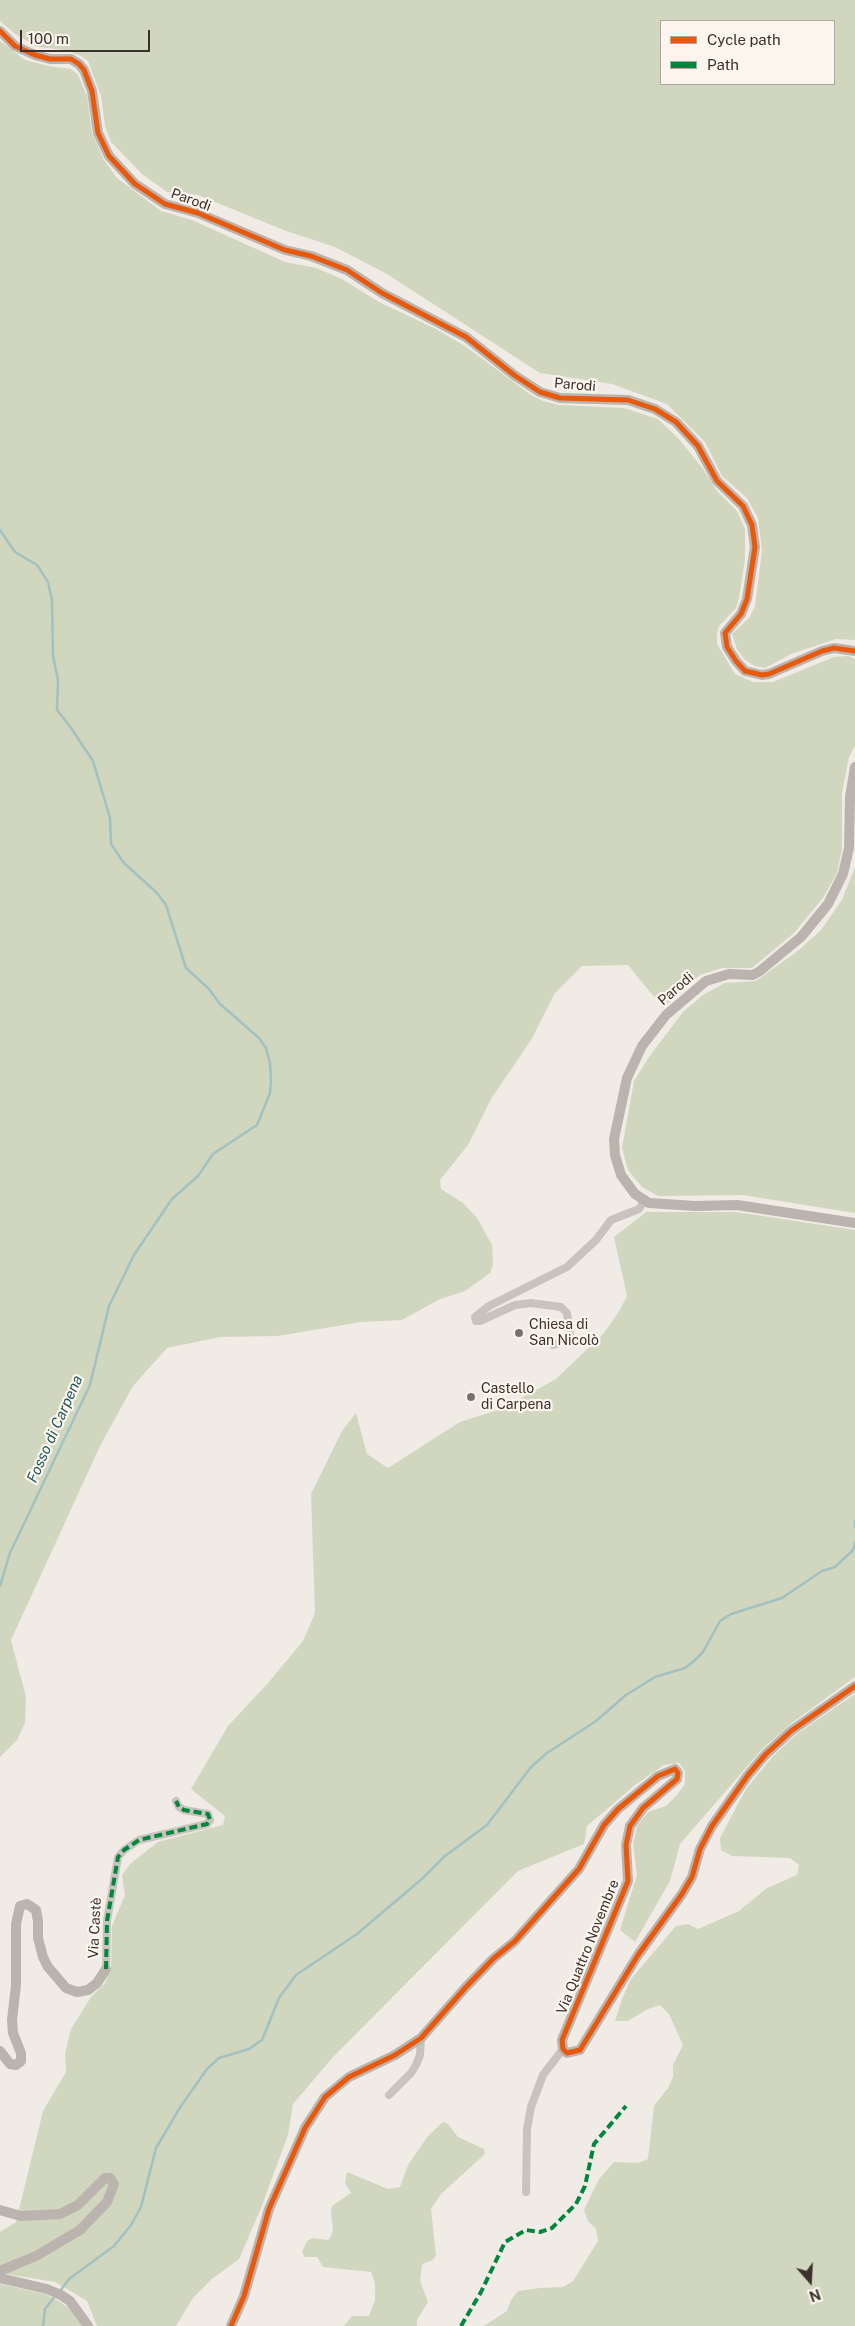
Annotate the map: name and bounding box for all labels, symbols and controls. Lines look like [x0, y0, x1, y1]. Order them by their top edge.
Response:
scale bar [22, 20, 152, 52]
legend [660, 20, 835, 85]
text: 100 m [28, 30, 69, 47]
text: Cycle path [707, 31, 781, 48]
text: Path [707, 56, 739, 73]
street label: Parodi [169, 185, 213, 215]
street label: Parodi [553, 375, 597, 395]
street label: Parodi [655, 969, 697, 1009]
place label: Chiesa di San Nicolò [529, 1317, 599, 1350]
marker: Chiesa di San Nicolò [513, 1327, 525, 1339]
water label: Fosso di Carpena [23, 1373, 87, 1485]
place label: Castello di Carpena [481, 1381, 551, 1414]
marker: Castello di Carpena [465, 1391, 477, 1403]
street label: Via Quattro Novembre [553, 1877, 623, 2017]
street label: Via Castè [85, 1897, 105, 1959]
north arrow [785, 2256, 835, 2306]
text: N [807, 2286, 823, 2305]

